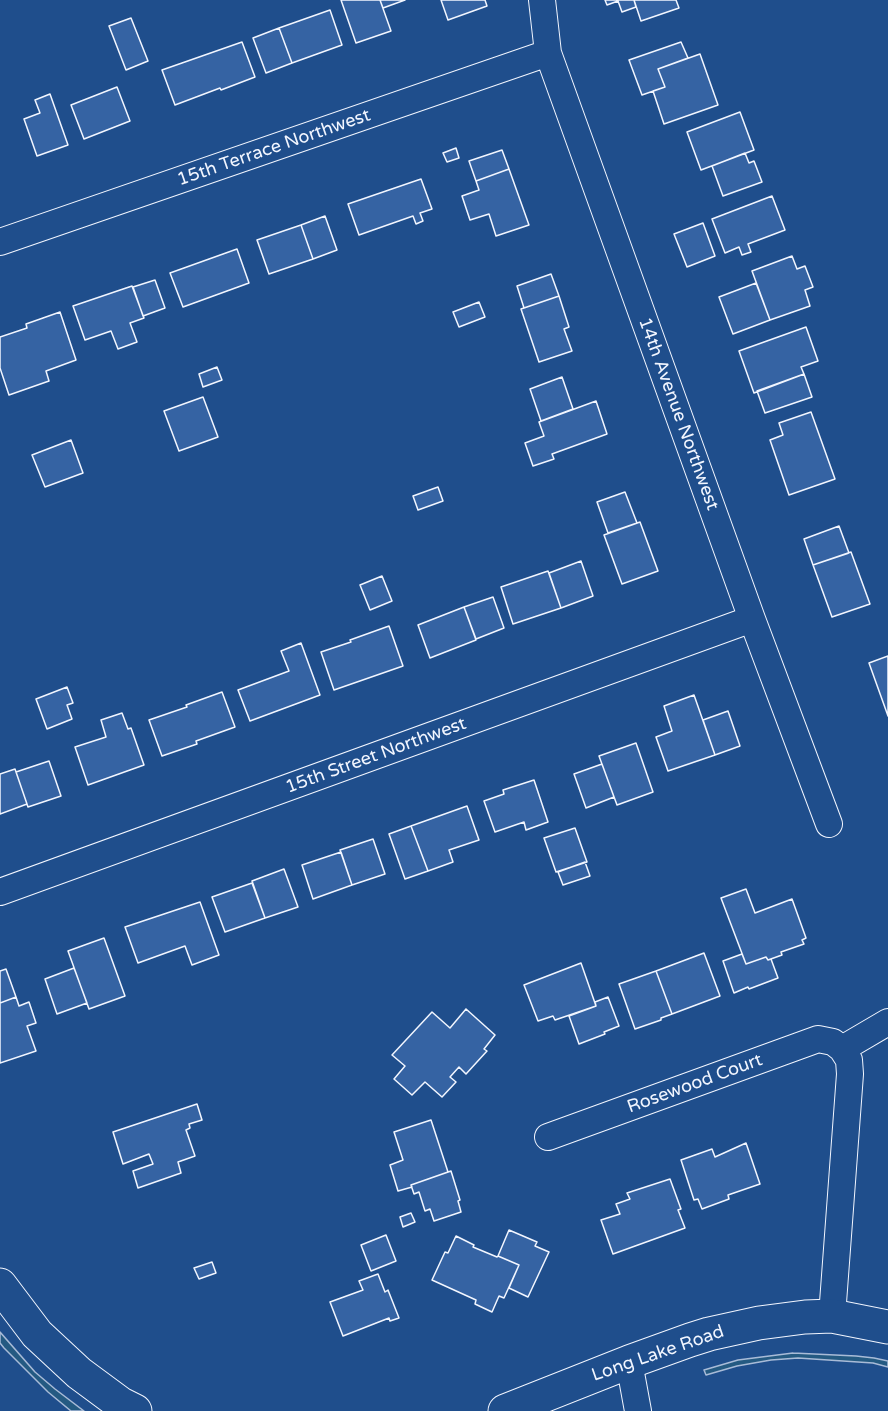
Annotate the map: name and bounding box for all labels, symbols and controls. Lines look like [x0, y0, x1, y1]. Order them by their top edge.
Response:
street label: 15th Terrace Northwest [175, 105, 373, 191]
street label: 14th Avenue Northwest [633, 315, 723, 513]
street label: 15th Street Northwest [283, 713, 469, 799]
street label: Rosewood Court [624, 1049, 766, 1119]
street label: Long Lake Road [589, 1321, 727, 1387]

